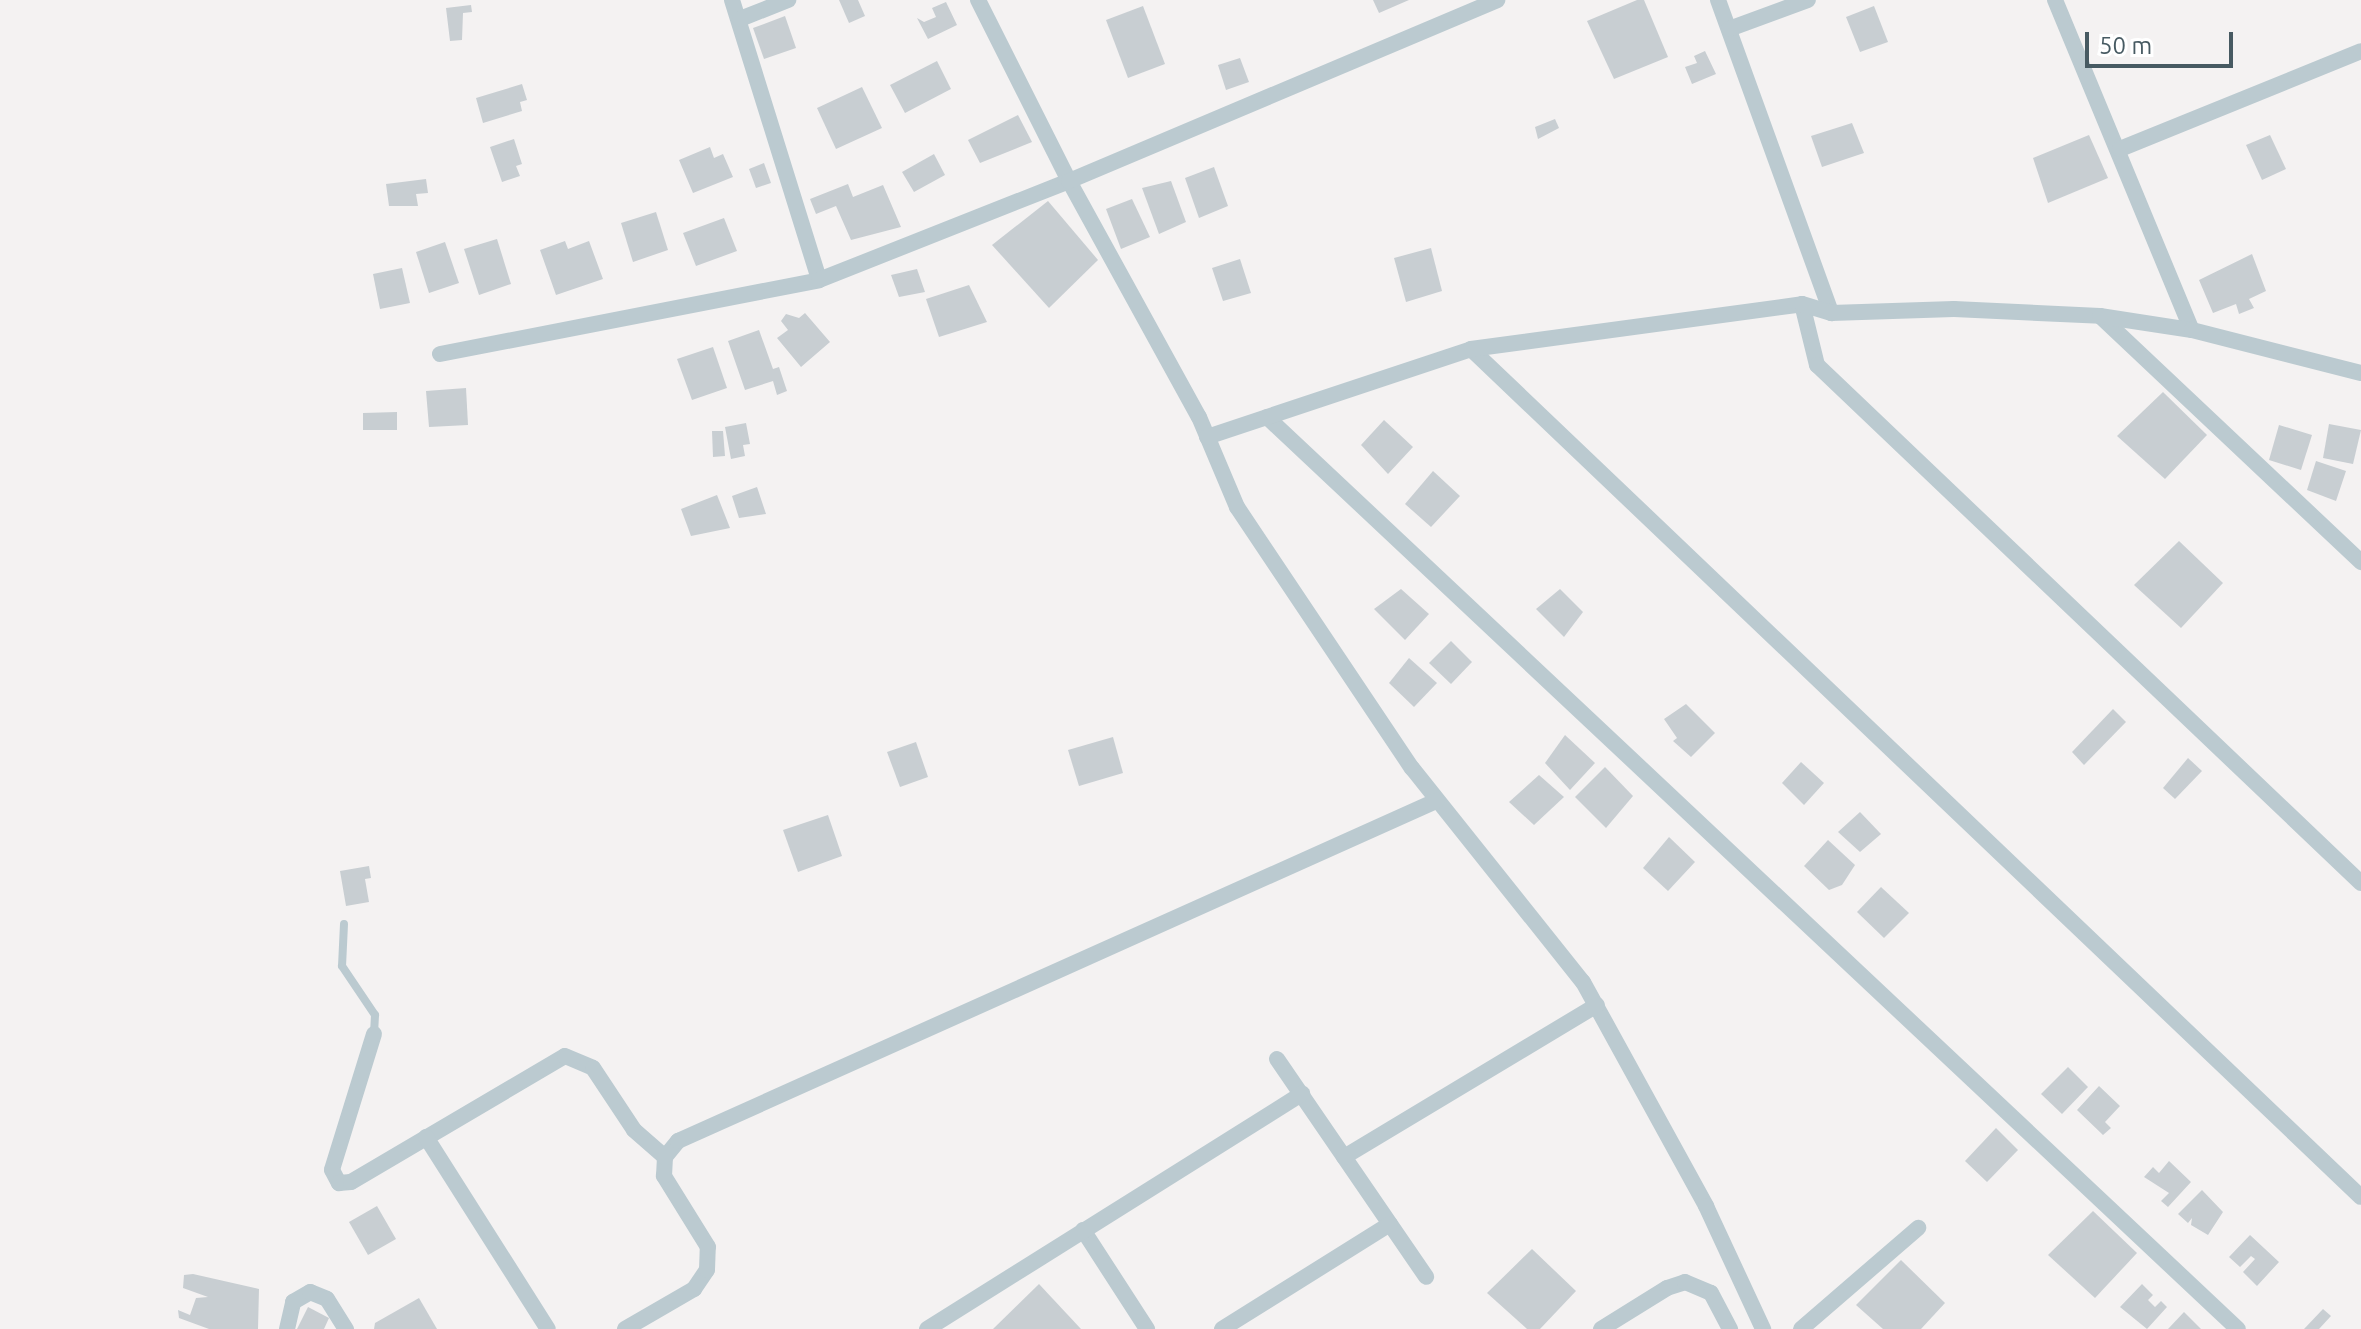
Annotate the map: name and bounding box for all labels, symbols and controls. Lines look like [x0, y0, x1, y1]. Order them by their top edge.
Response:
scale bar [2089, 16, 2237, 66]
text: 50 m [2099, 32, 2152, 59]

